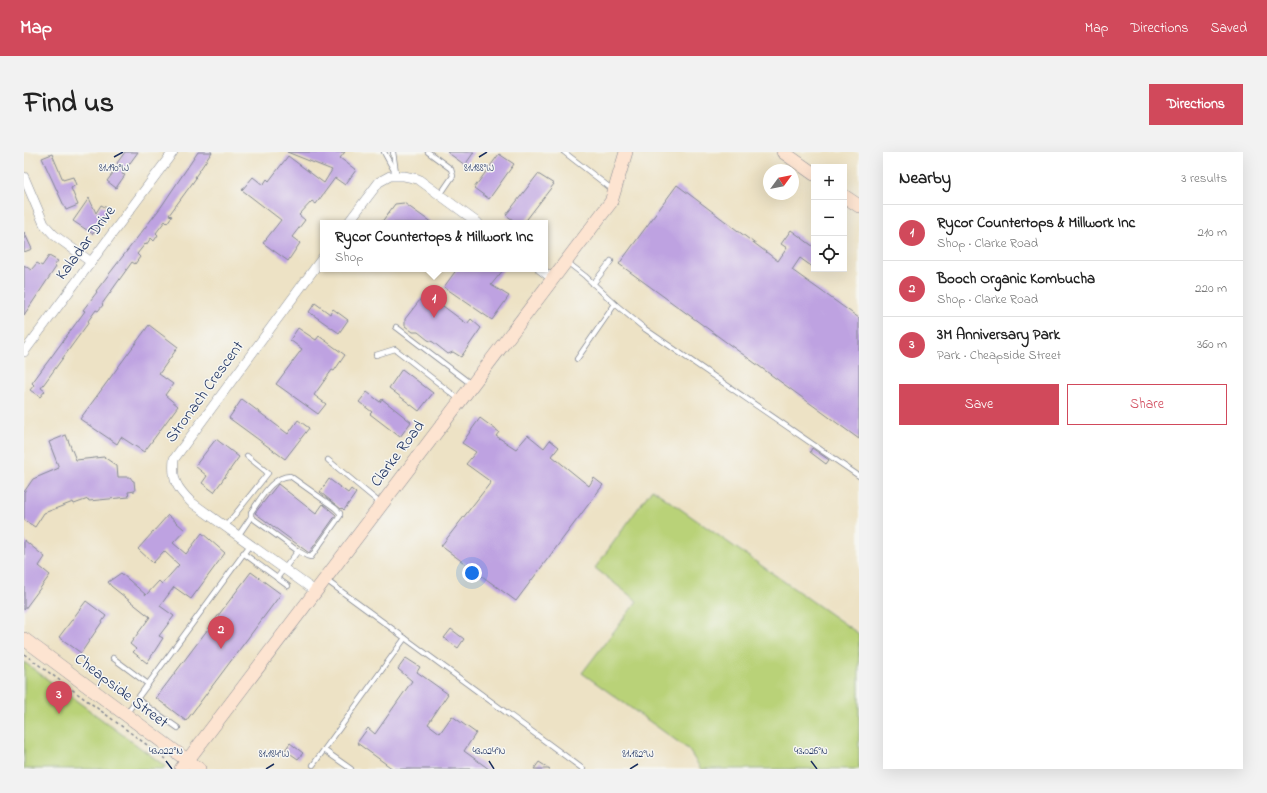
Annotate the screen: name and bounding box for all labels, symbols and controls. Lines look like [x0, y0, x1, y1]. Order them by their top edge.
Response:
text: Map [20, 15, 52, 42]
text: Map [1085, 18, 1108, 39]
text: Directions [1130, 18, 1188, 39]
text: Saved [1210, 18, 1247, 39]
text: Find us [24, 84, 114, 125]
button: Directions [1149, 84, 1243, 125]
text: 81.190°W [99, 161, 129, 176]
text: 81.188°W [464, 161, 494, 176]
north arrow [763, 164, 799, 200]
map controls [811, 164, 847, 272]
button: + [811, 164, 847, 200]
text: Nearby [899, 166, 951, 191]
text: 3 results [1181, 169, 1227, 188]
street label: Kaladar Drive [50, 200, 122, 285]
button: − [811, 200, 847, 236]
text: Rycor Countertops & Millwork Inc [937, 212, 1135, 234]
popup [320, 220, 548, 272]
text: 1 [910, 223, 914, 242]
text: 210 m [1197, 223, 1227, 242]
text: Rycor Countertops & Millwork Inc [335, 226, 533, 248]
text: Shop · Clarke Road [937, 234, 1038, 253]
button: locate [811, 236, 847, 272]
text: Shop [335, 248, 363, 267]
text: Booch Organic Kombucha [937, 268, 1095, 290]
text: 2 [909, 279, 915, 298]
text: 220 m [1195, 279, 1227, 298]
pin: 1 [421, 285, 447, 318]
text: Shop · Clarke Road [937, 290, 1038, 309]
text: 3M Anniversary Park [937, 324, 1060, 346]
text: 3 [909, 335, 915, 354]
text: 360 m [1197, 335, 1227, 354]
street label: Stronach Crescent [160, 336, 251, 448]
text: Park · Cheapside Street [937, 346, 1061, 365]
button: Save [899, 384, 1059, 425]
button: Share [1067, 384, 1227, 425]
street label: Clarke Road [365, 416, 431, 492]
your location [462, 563, 482, 583]
pin: 2 [208, 616, 234, 649]
street label: Cheapside Street [69, 648, 174, 735]
pin: 3 [46, 681, 72, 714]
text: 43.022°N [149, 744, 183, 759]
text: 43.024°N [472, 744, 506, 759]
text: 43.026°N [794, 744, 828, 759]
text: 81.184°W [259, 747, 289, 762]
text: 81.182°W [622, 747, 654, 762]

